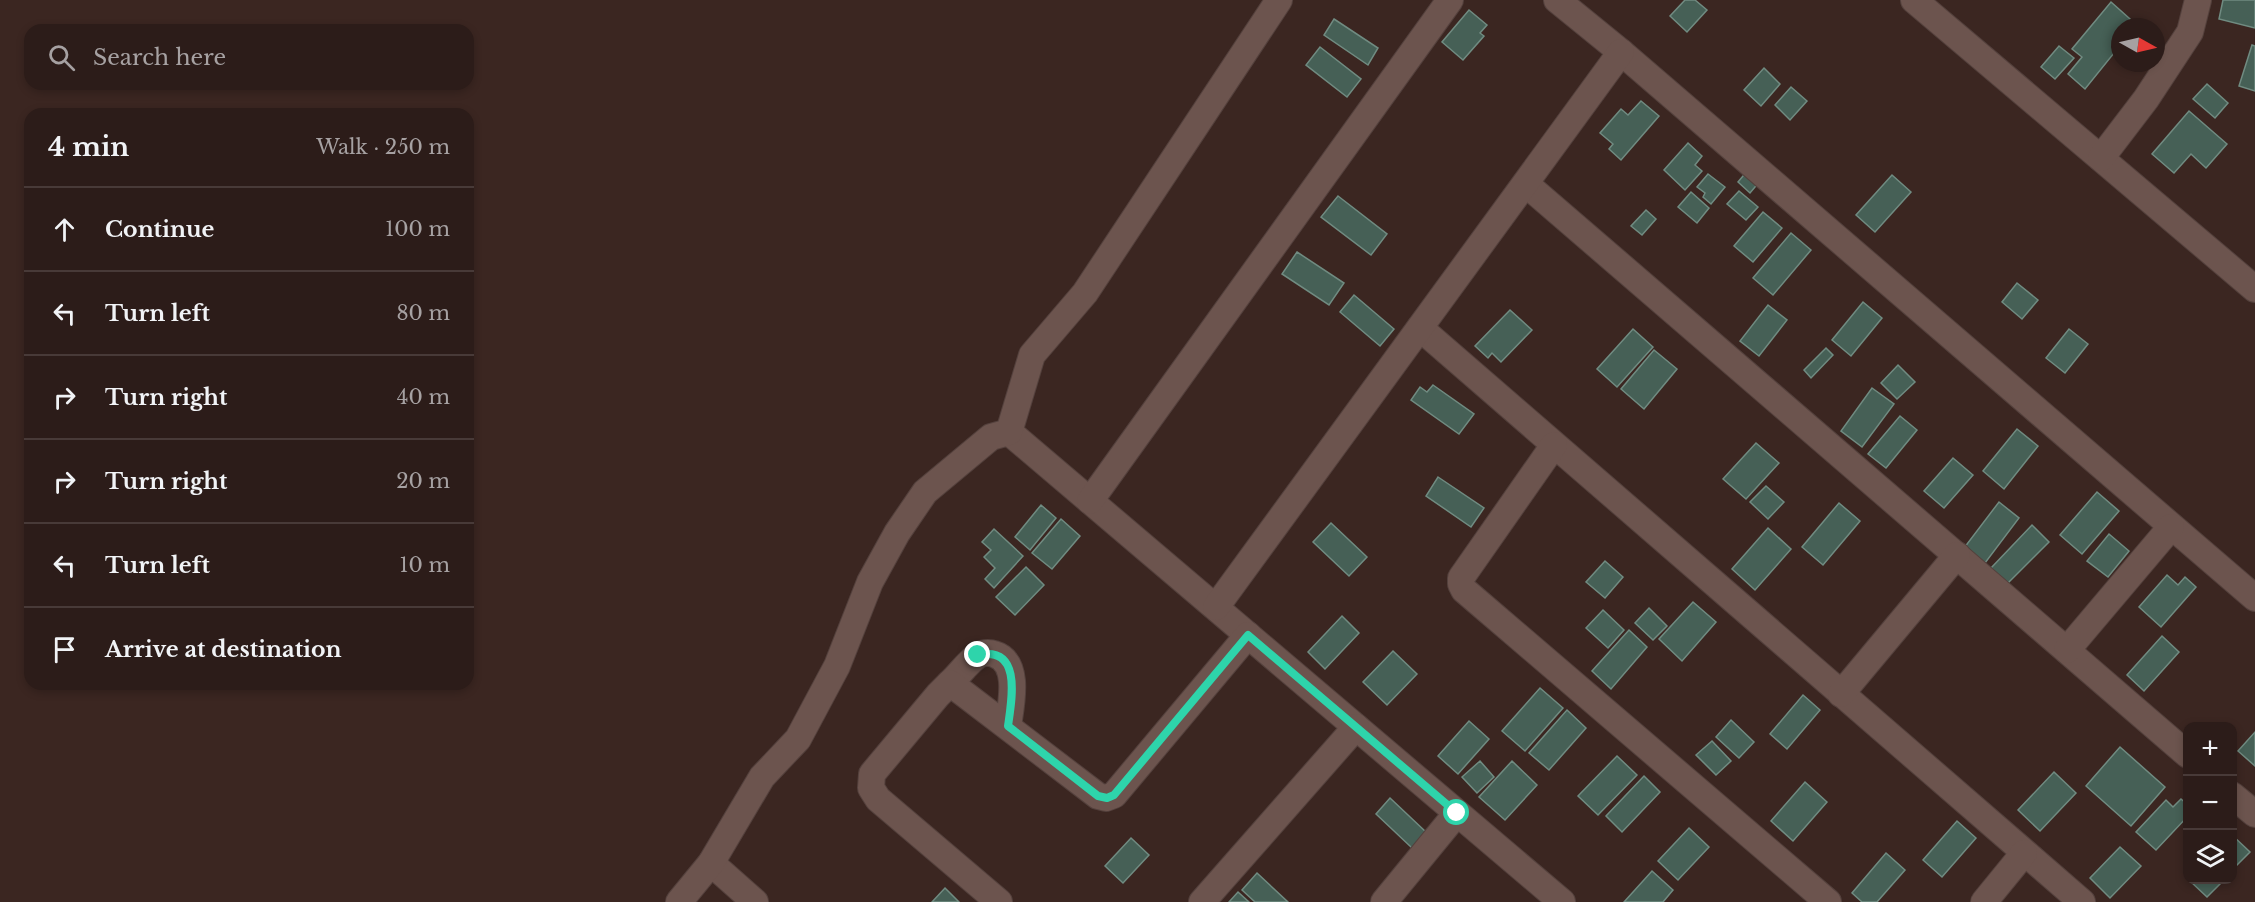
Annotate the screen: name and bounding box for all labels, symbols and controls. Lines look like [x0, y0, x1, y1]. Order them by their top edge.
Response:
north arrow [2111, 18, 2165, 72]
search box [24, 24, 474, 90]
icon: search [45, 41, 78, 74]
text: Search here [93, 44, 226, 71]
text: 4 min [48, 131, 129, 163]
text: Walk · 250 m [316, 135, 450, 159]
icon: ahead [48, 213, 81, 246]
text: Continue [105, 216, 214, 243]
text: 100 m [385, 217, 450, 241]
icon: left [48, 297, 81, 330]
text: Turn left [105, 300, 210, 327]
text: 80 m [396, 301, 450, 325]
icon: right [48, 381, 81, 414]
text: Turn right [105, 384, 227, 411]
text: 40 m [397, 385, 450, 409]
icon: right [48, 465, 81, 498]
text: Turn right [105, 468, 227, 495]
text: 20 m [396, 469, 450, 493]
icon: left [48, 549, 81, 582]
text: Turn left [105, 552, 210, 579]
text: 10 m [400, 553, 450, 577]
icon: arrive [48, 633, 81, 666]
text: Arrive at destination [105, 636, 342, 663]
route end [964, 641, 990, 667]
map controls [2183, 722, 2237, 884]
button: + [2183, 722, 2237, 776]
button: − [2183, 776, 2237, 830]
route start [1443, 799, 1469, 825]
button: layers [2183, 830, 2237, 884]

